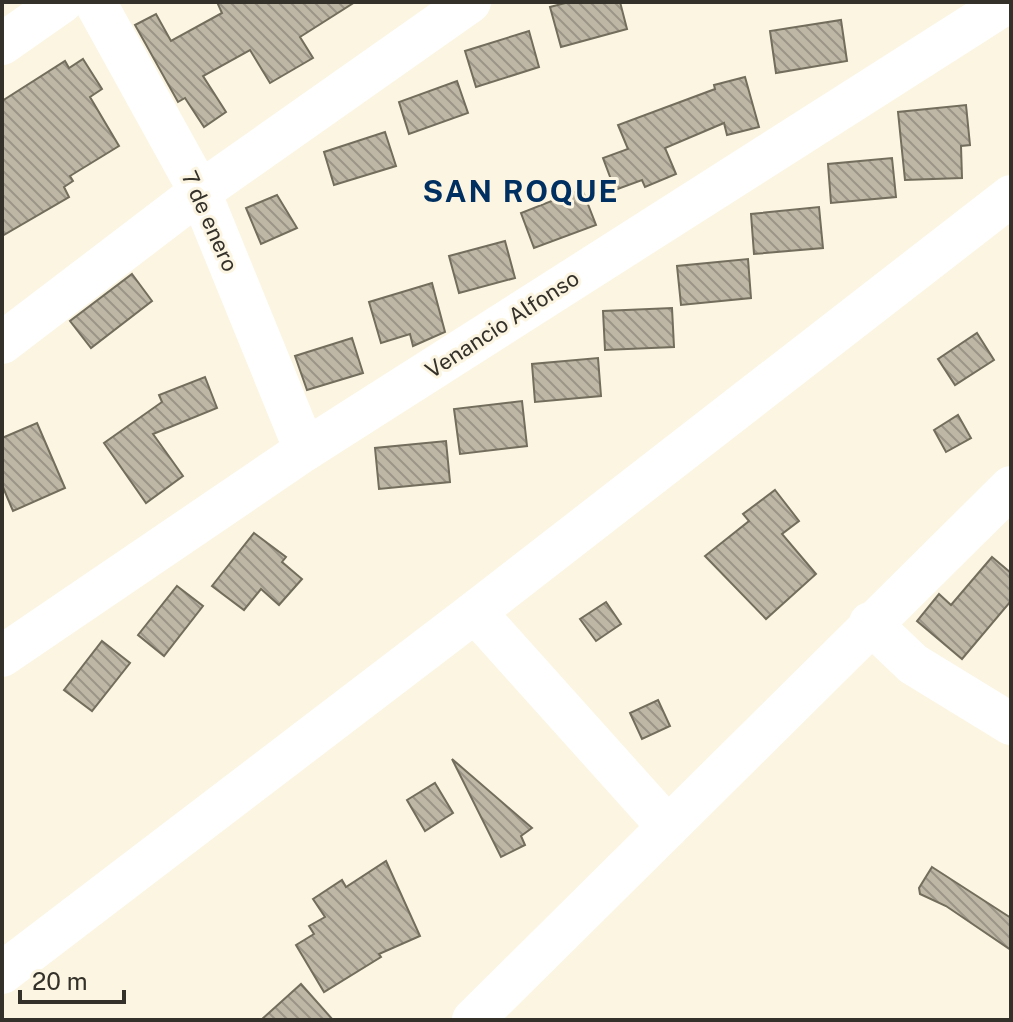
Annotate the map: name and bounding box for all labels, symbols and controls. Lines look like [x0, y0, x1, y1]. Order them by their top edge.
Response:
street label: 7 de enero [176, 167, 244, 275]
district label: SAN ROQUE [422, 173, 620, 209]
street label: Venancio Alfonso [420, 265, 584, 383]
scale bar [20, 954, 124, 1004]
text: 20 m [32, 967, 88, 995]

